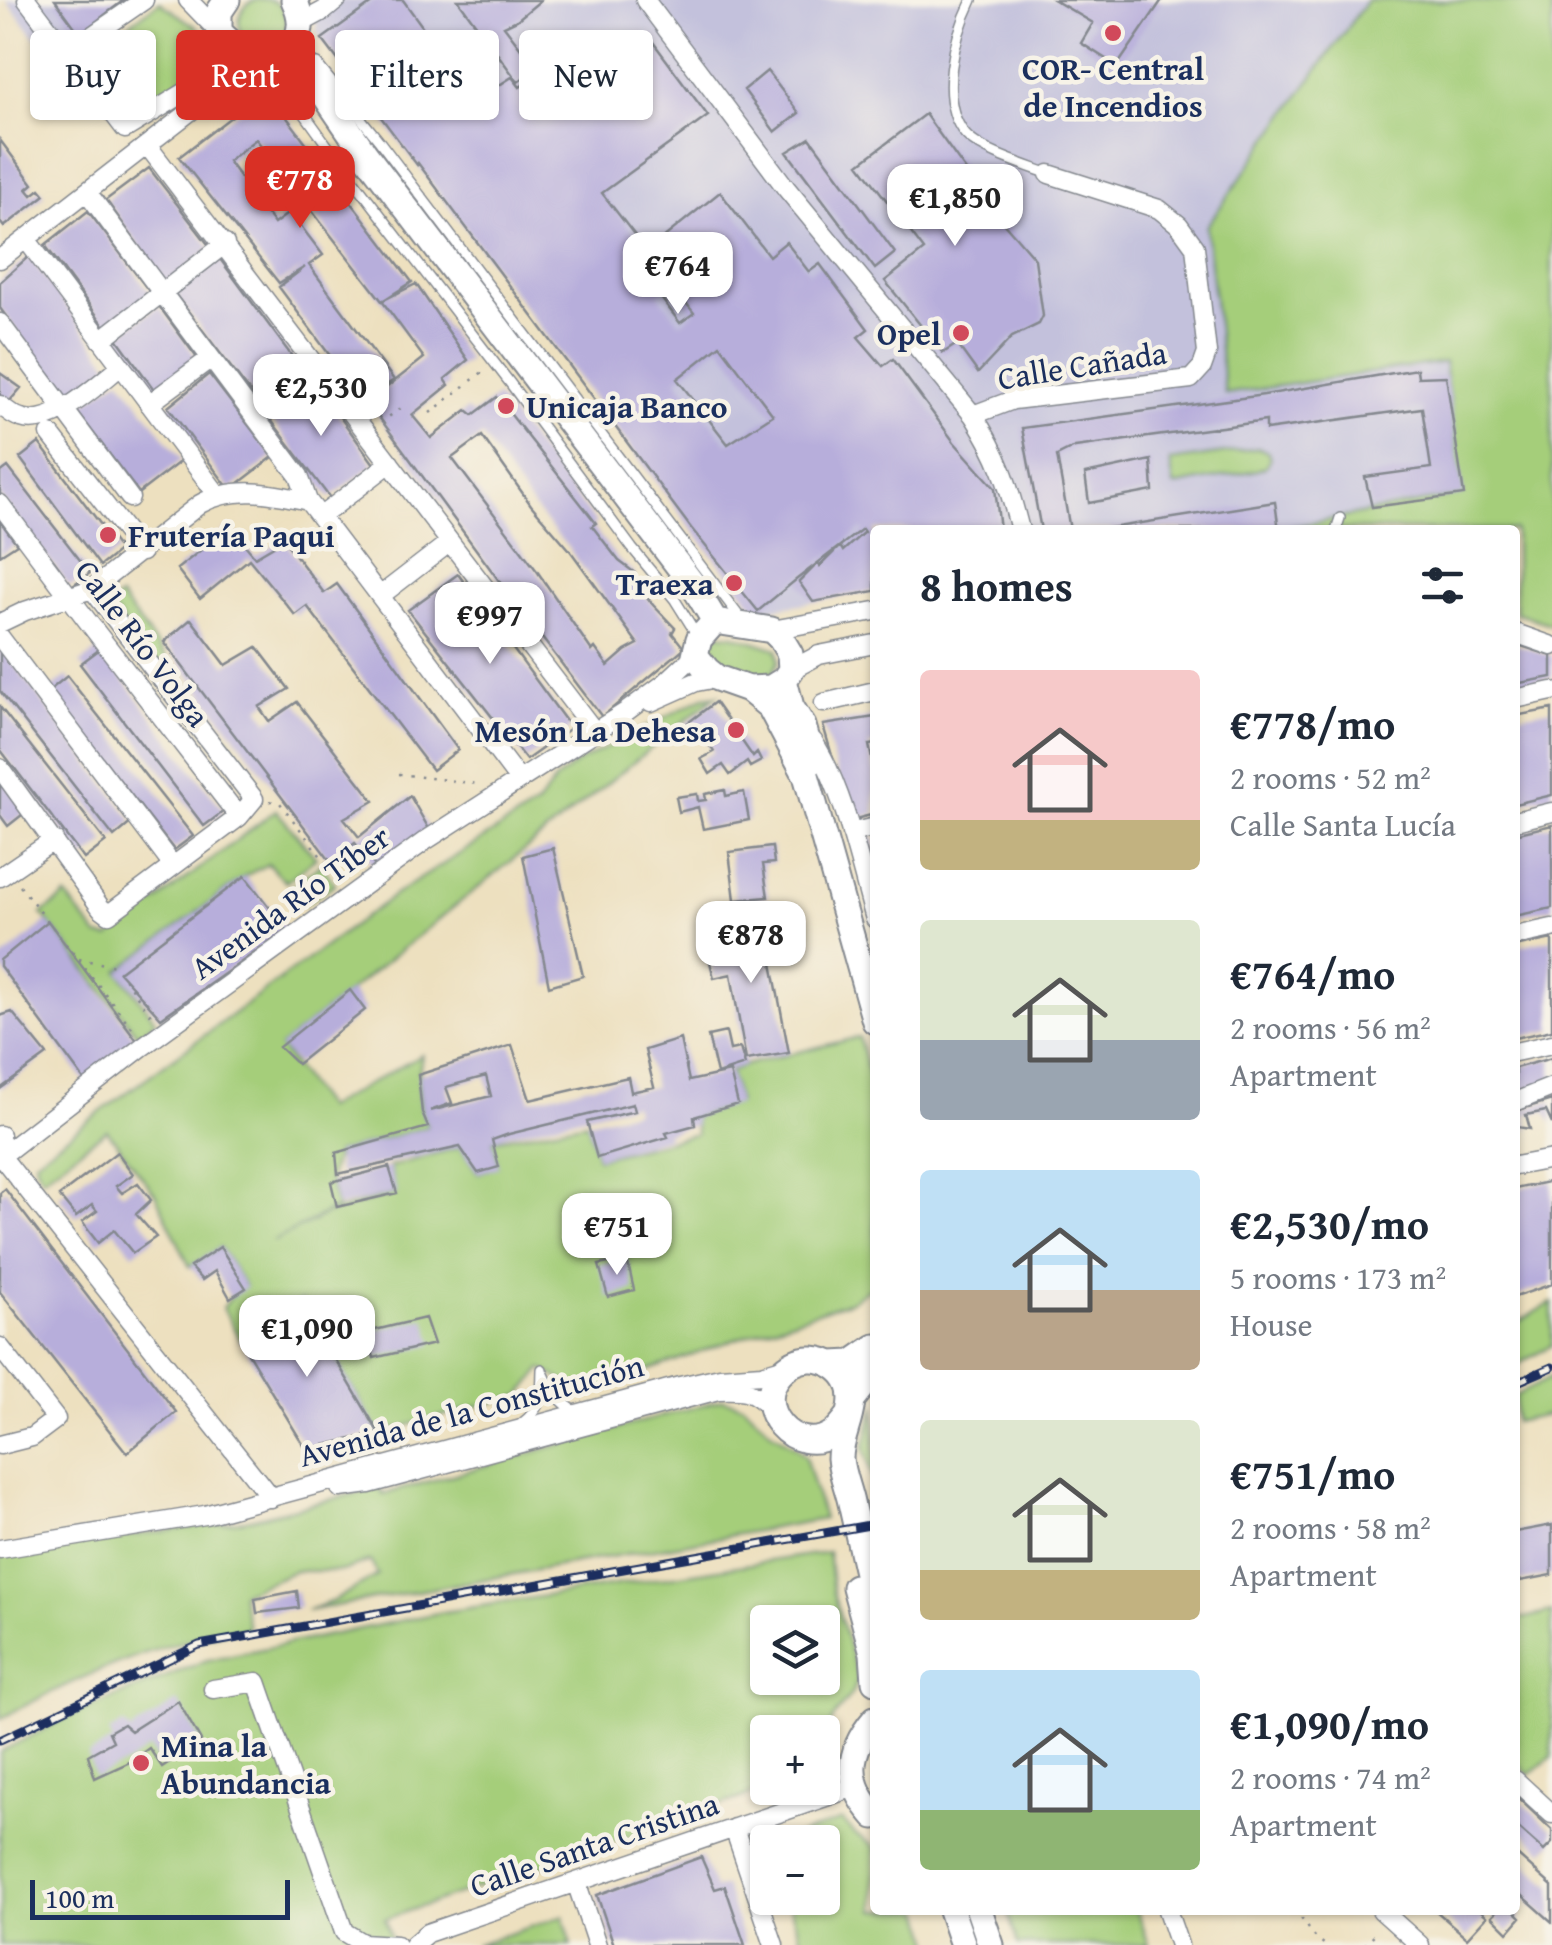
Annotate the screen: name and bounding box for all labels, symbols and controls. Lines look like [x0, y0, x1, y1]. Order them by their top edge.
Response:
marker: COR- Central de Incendios [1102, 22, 1124, 44]
chip: Buy [30, 30, 156, 120]
chip: Rent [176, 30, 315, 120]
chip: Filters [335, 30, 499, 120]
chip: New [519, 30, 653, 120]
place label: COR- Central de Incendios [1022, 45, 1204, 129]
pin: €778 [241, 146, 359, 231]
text: €778 [267, 155, 333, 202]
pin: €1,850 [874, 164, 1036, 249]
text: €1,850 [909, 173, 1001, 220]
pin: €764 [619, 232, 737, 317]
text: €764 [645, 241, 711, 288]
place label: Opel [877, 310, 941, 357]
marker: Opel [950, 322, 972, 344]
street label: Calle Cañada [994, 328, 1170, 402]
pin: €2,530 [240, 354, 402, 439]
text: €2,530 [275, 363, 367, 410]
place label: Unicaja Banco [526, 383, 727, 430]
marker: Unicaja Banco [495, 395, 517, 417]
place label: Frutería Paqui [128, 512, 335, 559]
marker: Frutería Paqui [97, 524, 119, 546]
street label: Calle Río Volga [64, 549, 222, 737]
text: 8 homes [920, 555, 1073, 616]
icon: filters [1415, 558, 1470, 613]
place label: Traexa [616, 560, 715, 607]
marker: Traexa [723, 572, 745, 594]
pin: €997 [431, 582, 549, 667]
text: €997 [457, 591, 523, 638]
text: €778/mo [1230, 693, 1395, 754]
place label: Mesón La Dehesa [475, 707, 717, 754]
icon: home [1000, 710, 1120, 830]
marker: Mesón La Dehesa [725, 719, 747, 741]
text: 2 rooms · 52 m² [1230, 754, 1431, 801]
text: Calle Santa Lucía [1230, 801, 1456, 848]
street label: Avenida Río Tíber [180, 813, 400, 991]
pin: €878 [692, 901, 810, 986]
text: €878 [718, 910, 784, 957]
text: €764/mo [1230, 943, 1395, 1004]
icon: home [1000, 960, 1120, 1080]
text: 2 rooms · 56 m² [1230, 1004, 1431, 1051]
text: Apartment [1230, 1051, 1377, 1098]
pin: €751 [558, 1193, 676, 1278]
text: €2,530/mo [1230, 1193, 1429, 1254]
text: €751 [584, 1202, 650, 1249]
icon: home [1000, 1210, 1120, 1330]
text: 5 rooms · 173 m² [1230, 1254, 1446, 1301]
pin: €1,090 [226, 1295, 388, 1380]
text: House [1230, 1301, 1313, 1348]
text: €1,090 [261, 1304, 353, 1351]
street label: Avenida de la Constitución [293, 1341, 649, 1479]
text: €751/mo [1230, 1443, 1395, 1504]
icon: home [1000, 1460, 1120, 1580]
text: 2 rooms · 58 m² [1230, 1504, 1431, 1551]
text: Apartment [1230, 1551, 1377, 1598]
map controls [750, 1605, 840, 1915]
button: layers [750, 1605, 840, 1695]
text: €1,090/mo [1230, 1693, 1429, 1754]
icon: home [1000, 1710, 1120, 1830]
button: + [750, 1715, 840, 1805]
place label: Mina la Abundancia [161, 1722, 332, 1806]
marker: Mina la Abundancia [130, 1752, 152, 1774]
text: 2 rooms · 74 m² [1230, 1754, 1431, 1801]
street label: Calle Santa Cristina [463, 1779, 725, 1909]
text: Apartment [1230, 1801, 1377, 1848]
button: − [750, 1825, 840, 1915]
scale bar [30, 1875, 290, 1920]
text: 100 m [45, 1877, 114, 1918]

